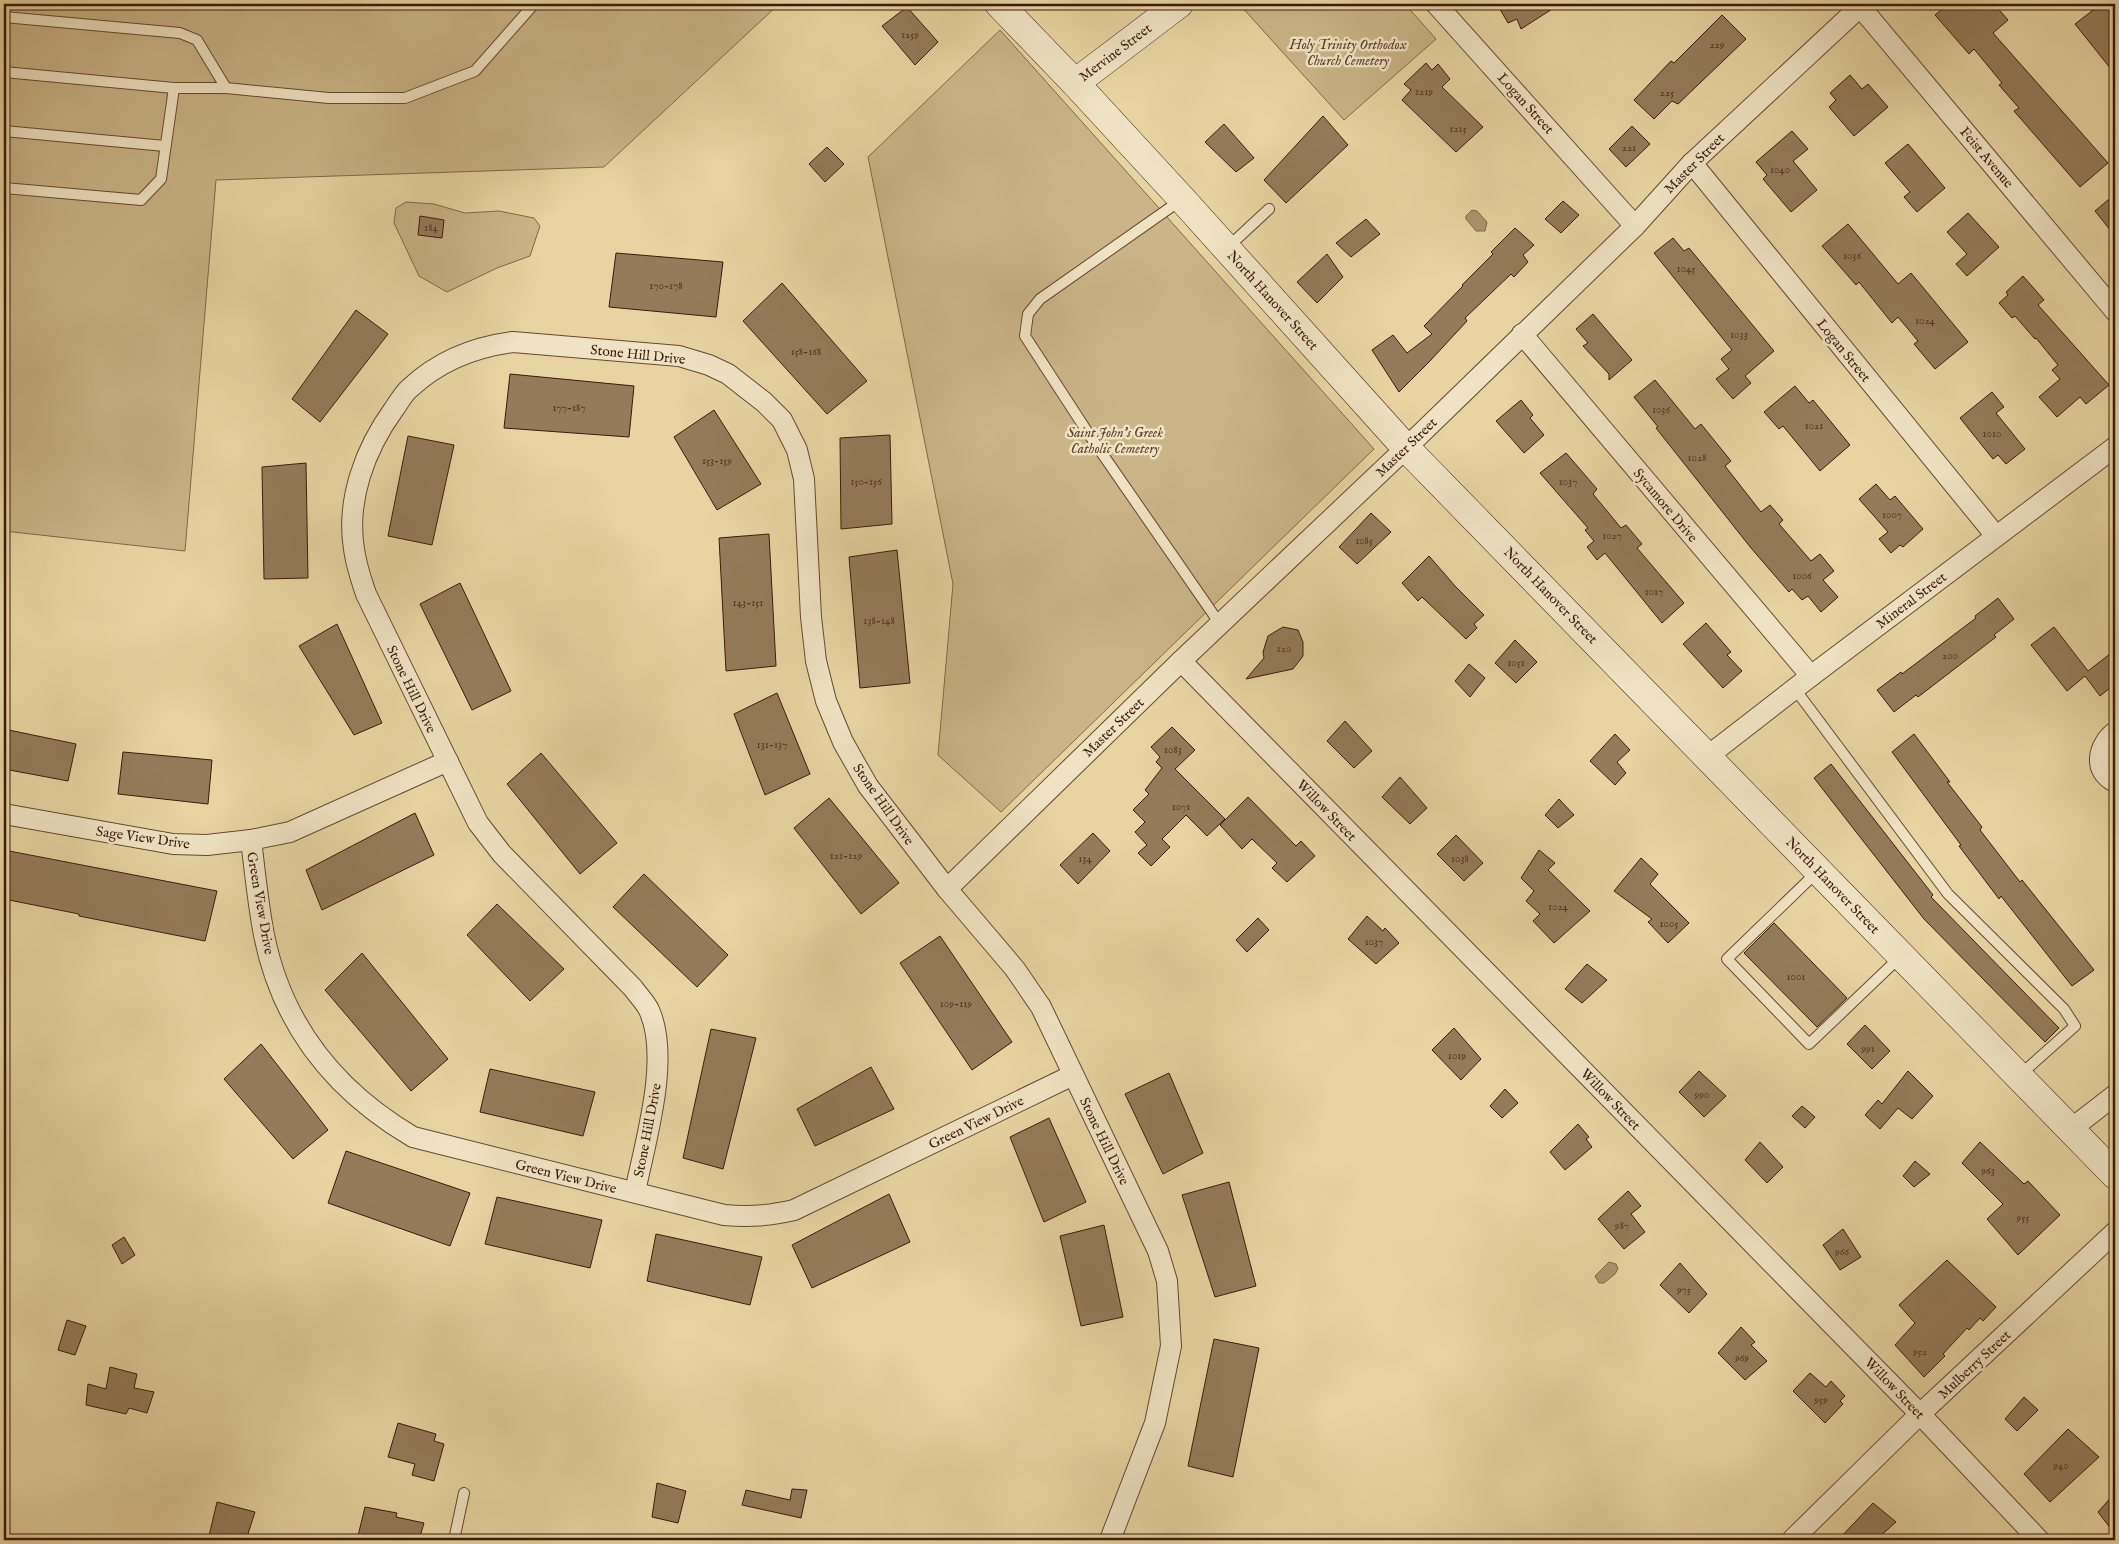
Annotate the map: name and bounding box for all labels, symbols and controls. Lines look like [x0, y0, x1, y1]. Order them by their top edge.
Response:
street label: Mervine Street [1076, 20, 1156, 86]
house number: 1259 [901, 28, 919, 42]
park label: Holy Trinity Orthodox Church Cemetery [1289, 36, 1407, 70]
house number: 229 [1709, 38, 1725, 52]
street label: Logan Street [1493, 69, 1558, 138]
house number: 1219 [1415, 85, 1433, 99]
house number: 225 [1660, 86, 1674, 100]
house number: 1215 [1449, 122, 1467, 136]
street label: Feist Avenue [1955, 123, 2017, 192]
street label: Master Street [1661, 130, 1729, 198]
house number: 221 [1622, 141, 1636, 155]
house number: 1040 [1770, 163, 1790, 177]
house number: 184 [424, 221, 439, 235]
street label: North Hanover Street [1223, 247, 1322, 354]
house number: 1036 [1843, 249, 1861, 263]
house number: 1045 [1677, 262, 1695, 276]
house number: 170-178 [649, 279, 683, 293]
house number: 1024 [1915, 314, 1936, 328]
street label: Logan Street [1812, 315, 1874, 386]
house number: 1033 [1730, 328, 1748, 342]
street label: Stone Hill Drive [589, 341, 687, 369]
house number: 158-168 [791, 345, 821, 359]
house number: 177-187 [552, 401, 586, 415]
house number: 1036 [1652, 403, 1670, 417]
street label: Master Street [1372, 414, 1441, 481]
house number: 1021 [1805, 419, 1823, 433]
park label: Saint John's Greek Catholic Cemetery [1067, 424, 1164, 458]
house number: 1010 [1983, 427, 2001, 441]
house number: 1028 [1688, 451, 1706, 465]
house number: 153-159 [702, 454, 732, 468]
street label: Sycamore Drive [1629, 465, 1702, 547]
house number: 150-156 [850, 475, 882, 489]
house number: 1037 [1559, 475, 1577, 489]
house number: 1007 [1882, 508, 1902, 522]
house number: 1027 [1602, 529, 1622, 543]
house number: 1085 [1355, 534, 1373, 548]
street label: North Hanover Street [1499, 543, 1601, 648]
street label: Mineral Street [1873, 568, 1951, 633]
house number: 1006 [1792, 569, 1812, 583]
house number: 1017 [1645, 585, 1663, 599]
house number: 143-151 [733, 596, 763, 610]
house number: 138-148 [863, 614, 895, 628]
house number: 120 [1277, 642, 1291, 656]
street label: Stone Hill Drive [382, 643, 440, 737]
house number: 200 [1942, 649, 1958, 663]
house number: 1051 [1507, 656, 1525, 670]
street label: Master Street [1079, 694, 1148, 761]
house number: 131-137 [757, 738, 787, 752]
house number: 1083 [1164, 743, 1182, 757]
street label: Stone Hill Drive [848, 760, 918, 849]
street label: Willow Street [1292, 776, 1360, 846]
house number: 1071 [1172, 800, 1190, 814]
street label: Sage View Drive [95, 823, 191, 854]
street label: North Hanover Street [1781, 833, 1883, 938]
house number: 121-129 [830, 849, 862, 863]
street label: Green View Drive [242, 851, 278, 956]
house number: 134 [1078, 852, 1092, 866]
house number: 1038 [1451, 852, 1469, 866]
house number: 1024 [1548, 900, 1569, 914]
house number: 1005 [1660, 917, 1678, 931]
house number: 1037 [1365, 935, 1383, 949]
house number: 1001 [1787, 970, 1805, 984]
house number: 109-119 [940, 997, 972, 1011]
house number: 991 [1860, 1042, 1875, 1056]
house number: 1019 [1448, 1049, 1466, 1063]
street label: Willow Street [1576, 1065, 1644, 1135]
street label: Stone Hill Drive [630, 1081, 666, 1179]
house number: 990 [1693, 1088, 1710, 1102]
street label: Green View Drive [926, 1092, 1028, 1154]
street label: Stone Hill Drive [1075, 1095, 1133, 1189]
street label: Green View Drive [513, 1156, 619, 1198]
house number: 963 [1980, 1164, 1995, 1178]
house number: 955 [2016, 1211, 2029, 1225]
house number: 987 [1614, 1219, 1629, 1233]
house number: 966 [1834, 1245, 1849, 1259]
house number: 975 [1676, 1283, 1691, 1297]
street label: Mulberry Street [1935, 1326, 2015, 1403]
house number: 952 [1912, 1345, 1927, 1359]
house number: 969 [1734, 1351, 1749, 1365]
street label: Willow Street [1860, 1354, 1928, 1424]
house number: 959 [1813, 1393, 1828, 1407]
house number: 940 [2052, 1459, 2069, 1473]

